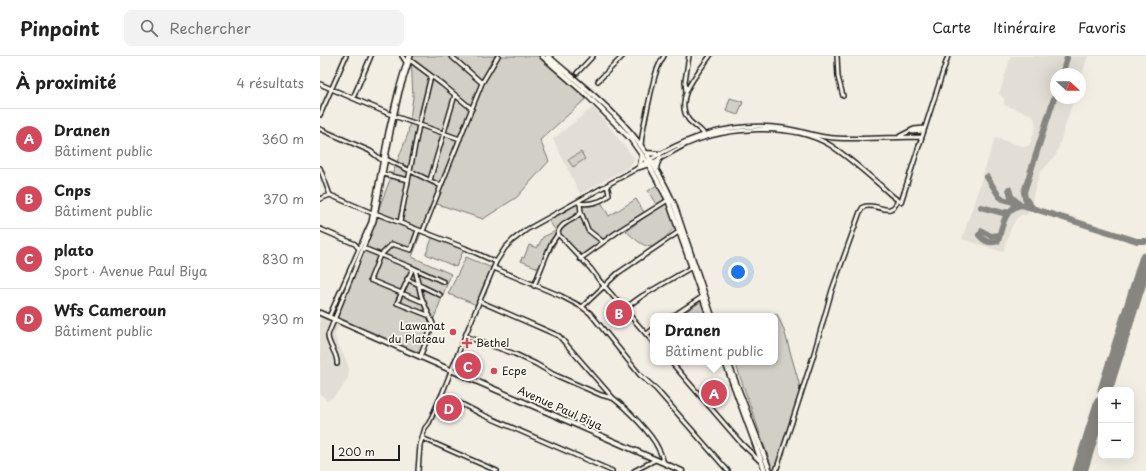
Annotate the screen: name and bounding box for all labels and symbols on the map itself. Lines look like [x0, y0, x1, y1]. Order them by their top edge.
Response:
north arrow [1050, 68, 1086, 104]
your location [728, 262, 748, 282]
pin: B [606, 298, 632, 328]
place label: Lawanat du Plateau [389, 317, 446, 347]
marker: Lawanat du Plateau [448, 327, 458, 337]
place label: Bethel [476, 334, 509, 351]
marker: Bethel [461, 337, 473, 349]
pin: C [455, 351, 481, 381]
place label: Ecpe [502, 362, 527, 379]
marker: Ecpe [489, 366, 499, 376]
pin: A [701, 378, 727, 408]
street label: Avenue Paul Biya [515, 381, 605, 434]
pin: D [436, 393, 462, 423]
scale bar [332, 443, 400, 462]

